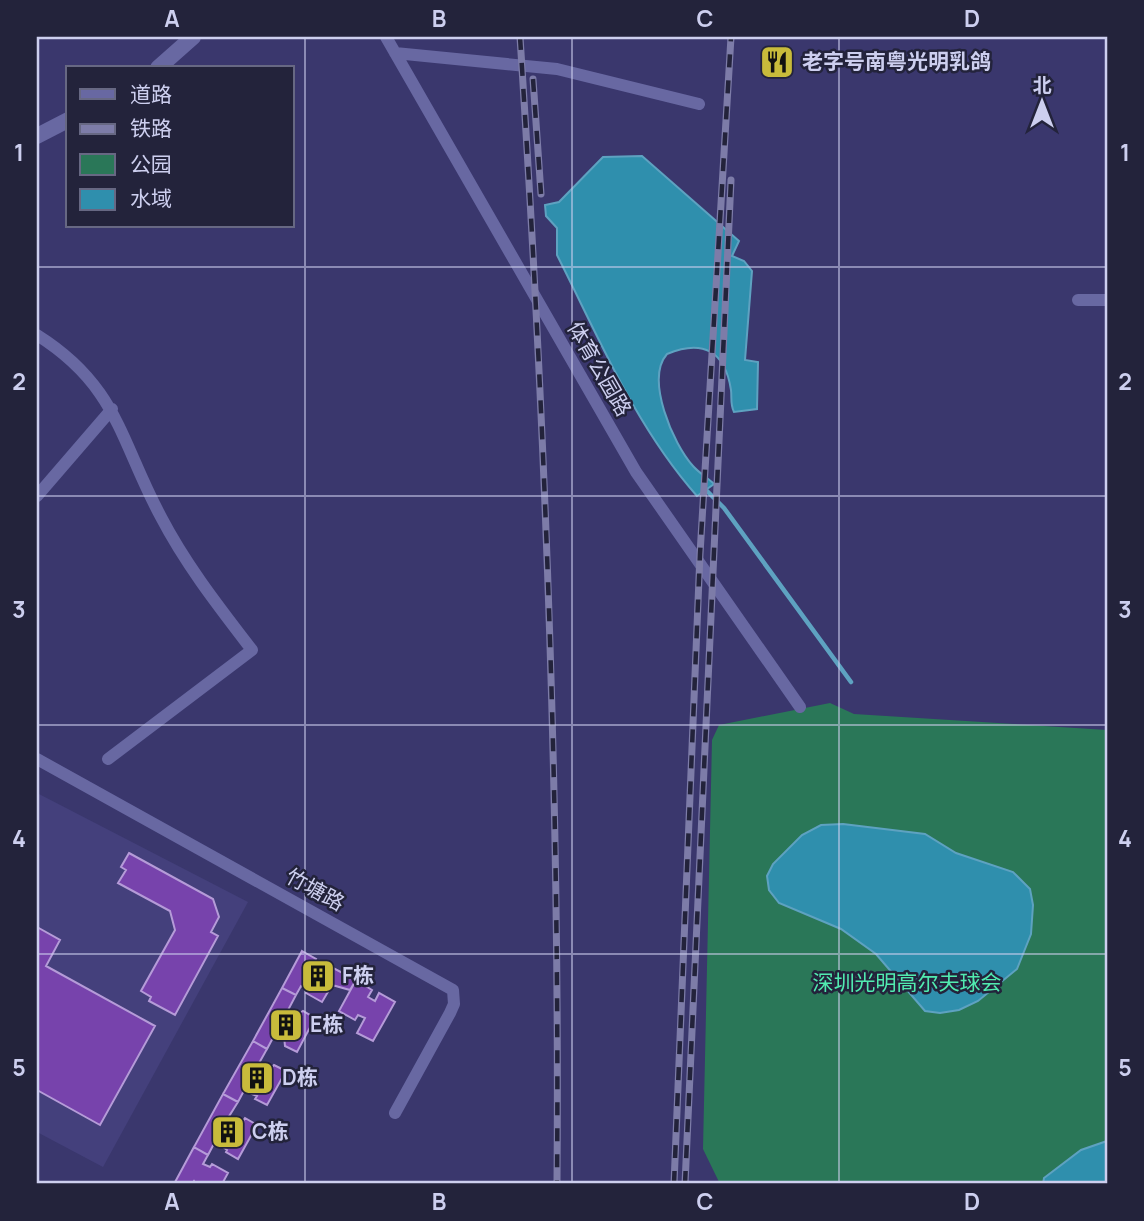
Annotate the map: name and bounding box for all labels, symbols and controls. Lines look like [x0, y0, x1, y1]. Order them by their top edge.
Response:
text: A [164, 2, 180, 34]
text: B [432, 2, 446, 34]
text: C [697, 2, 714, 34]
text: D [964, 2, 980, 34]
restaurant icon: 老字号南粤光明乳鸽 [758, 43, 796, 81]
place label: 老字号南粤光明乳鸽 [802, 47, 991, 75]
legend [66, 66, 294, 228]
north arrow [1007, 66, 1078, 136]
text: 北 [1032, 72, 1052, 98]
text: 道路 [130, 80, 172, 108]
text: 铁路 [130, 114, 172, 142]
text: 1 [14, 136, 24, 168]
text: 1 [1120, 136, 1130, 168]
text: 公园 [130, 150, 172, 178]
text: 水域 [130, 184, 172, 212]
street label: 体育公园路 [561, 316, 638, 421]
text: 2 [12, 365, 26, 397]
text: 2 [1118, 365, 1132, 397]
text: 3 [12, 593, 26, 625]
text: 3 [1118, 593, 1132, 625]
text: 4 [12, 822, 26, 854]
text: 4 [1118, 822, 1132, 854]
street label: 竹塘路 [281, 862, 350, 917]
building icon: F栋 [299, 957, 337, 995]
place label: F栋 [342, 961, 374, 989]
park label: 深圳光明高尔夫球会 [813, 968, 1002, 996]
building icon: E栋 [267, 1006, 305, 1044]
place label: E栋 [310, 1010, 343, 1038]
text: 5 [12, 1051, 26, 1083]
text: 5 [1118, 1051, 1132, 1083]
building icon: D栋 [238, 1059, 276, 1097]
place label: D栋 [282, 1063, 318, 1091]
building icon: C栋 [209, 1113, 247, 1151]
place label: C栋 [252, 1117, 289, 1145]
text: A [164, 1185, 180, 1217]
text: B [432, 1185, 446, 1217]
text: C [697, 1185, 714, 1217]
text: D [964, 1185, 980, 1217]

